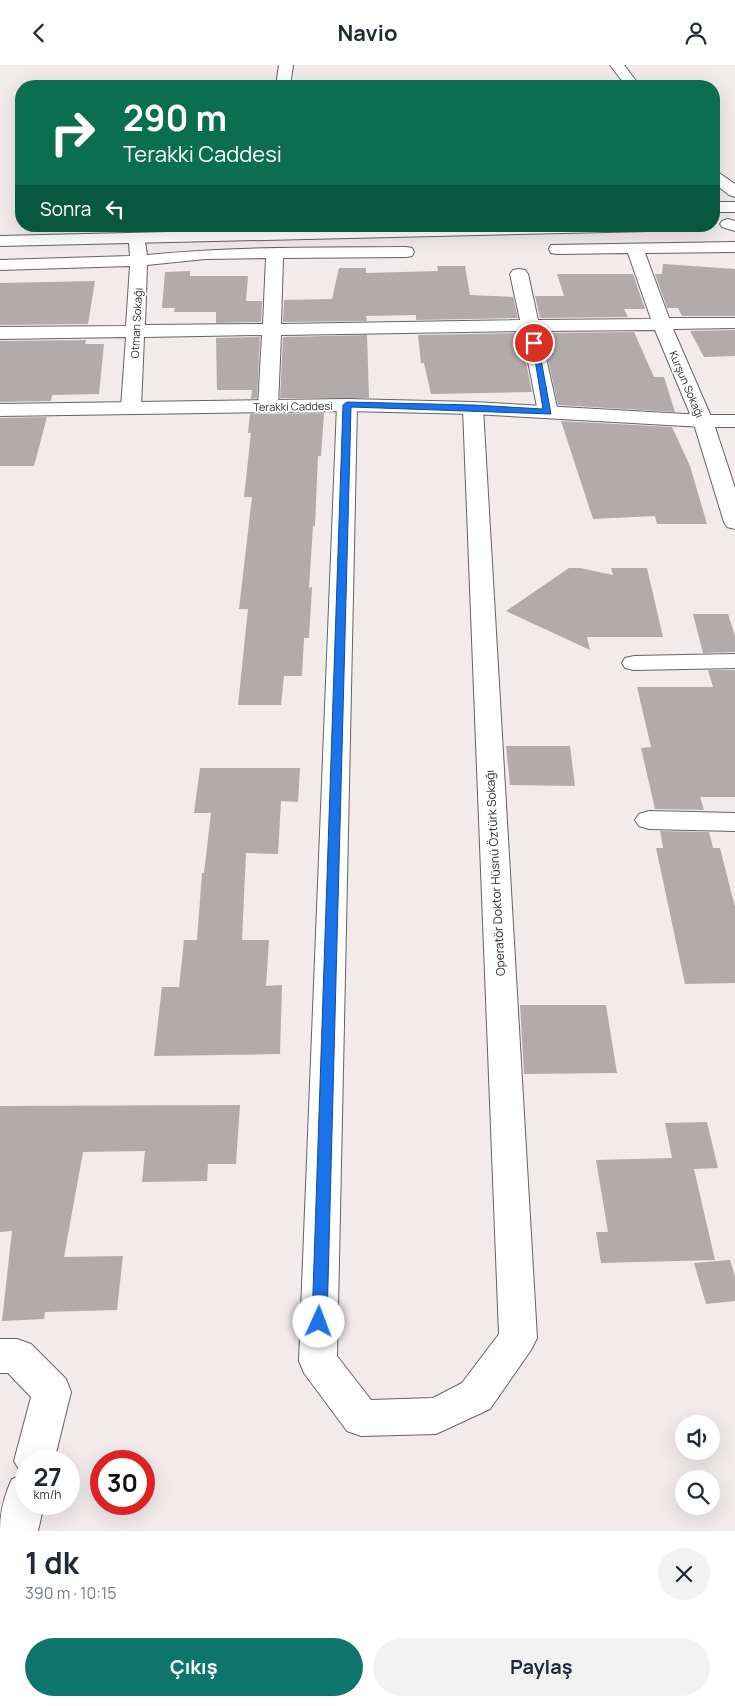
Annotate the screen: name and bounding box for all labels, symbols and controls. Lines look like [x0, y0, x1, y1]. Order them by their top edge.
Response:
text: Navio [338, 18, 397, 48]
icon: back [25, 19, 53, 47]
icon: person [682, 19, 710, 47]
text: 290 m [123, 94, 227, 142]
icon: right [40, 100, 105, 165]
text: Terakki Caddesi [123, 139, 282, 169]
icon: left [101, 195, 129, 223]
text: Sonra [40, 196, 91, 222]
street label: Otman Sokağı [127, 287, 145, 359]
pin [513, 322, 555, 364]
icon: arrive [520, 329, 548, 357]
street label: Kurşun Sokağı [666, 348, 708, 420]
street label: Terakki Caddesi [253, 398, 333, 414]
street label: Operatör Doktor Hüsnü Öztürk Sokağı [481, 769, 509, 977]
position arrow [292, 1295, 344, 1347]
map controls [675, 1415, 720, 1515]
button: sound [675, 1415, 720, 1460]
speed limit sign: 30 [90, 1450, 155, 1515]
text: 27 [33, 1459, 62, 1494]
button: search [675, 1470, 720, 1515]
text: km/h [34, 1486, 61, 1503]
text: 1 dk [25, 1542, 79, 1583]
button: close [658, 1548, 710, 1600]
text: 390 m · 10:15 [25, 1582, 117, 1604]
button: Çıkış [25, 1638, 363, 1696]
button: Paylaş [373, 1638, 710, 1696]

